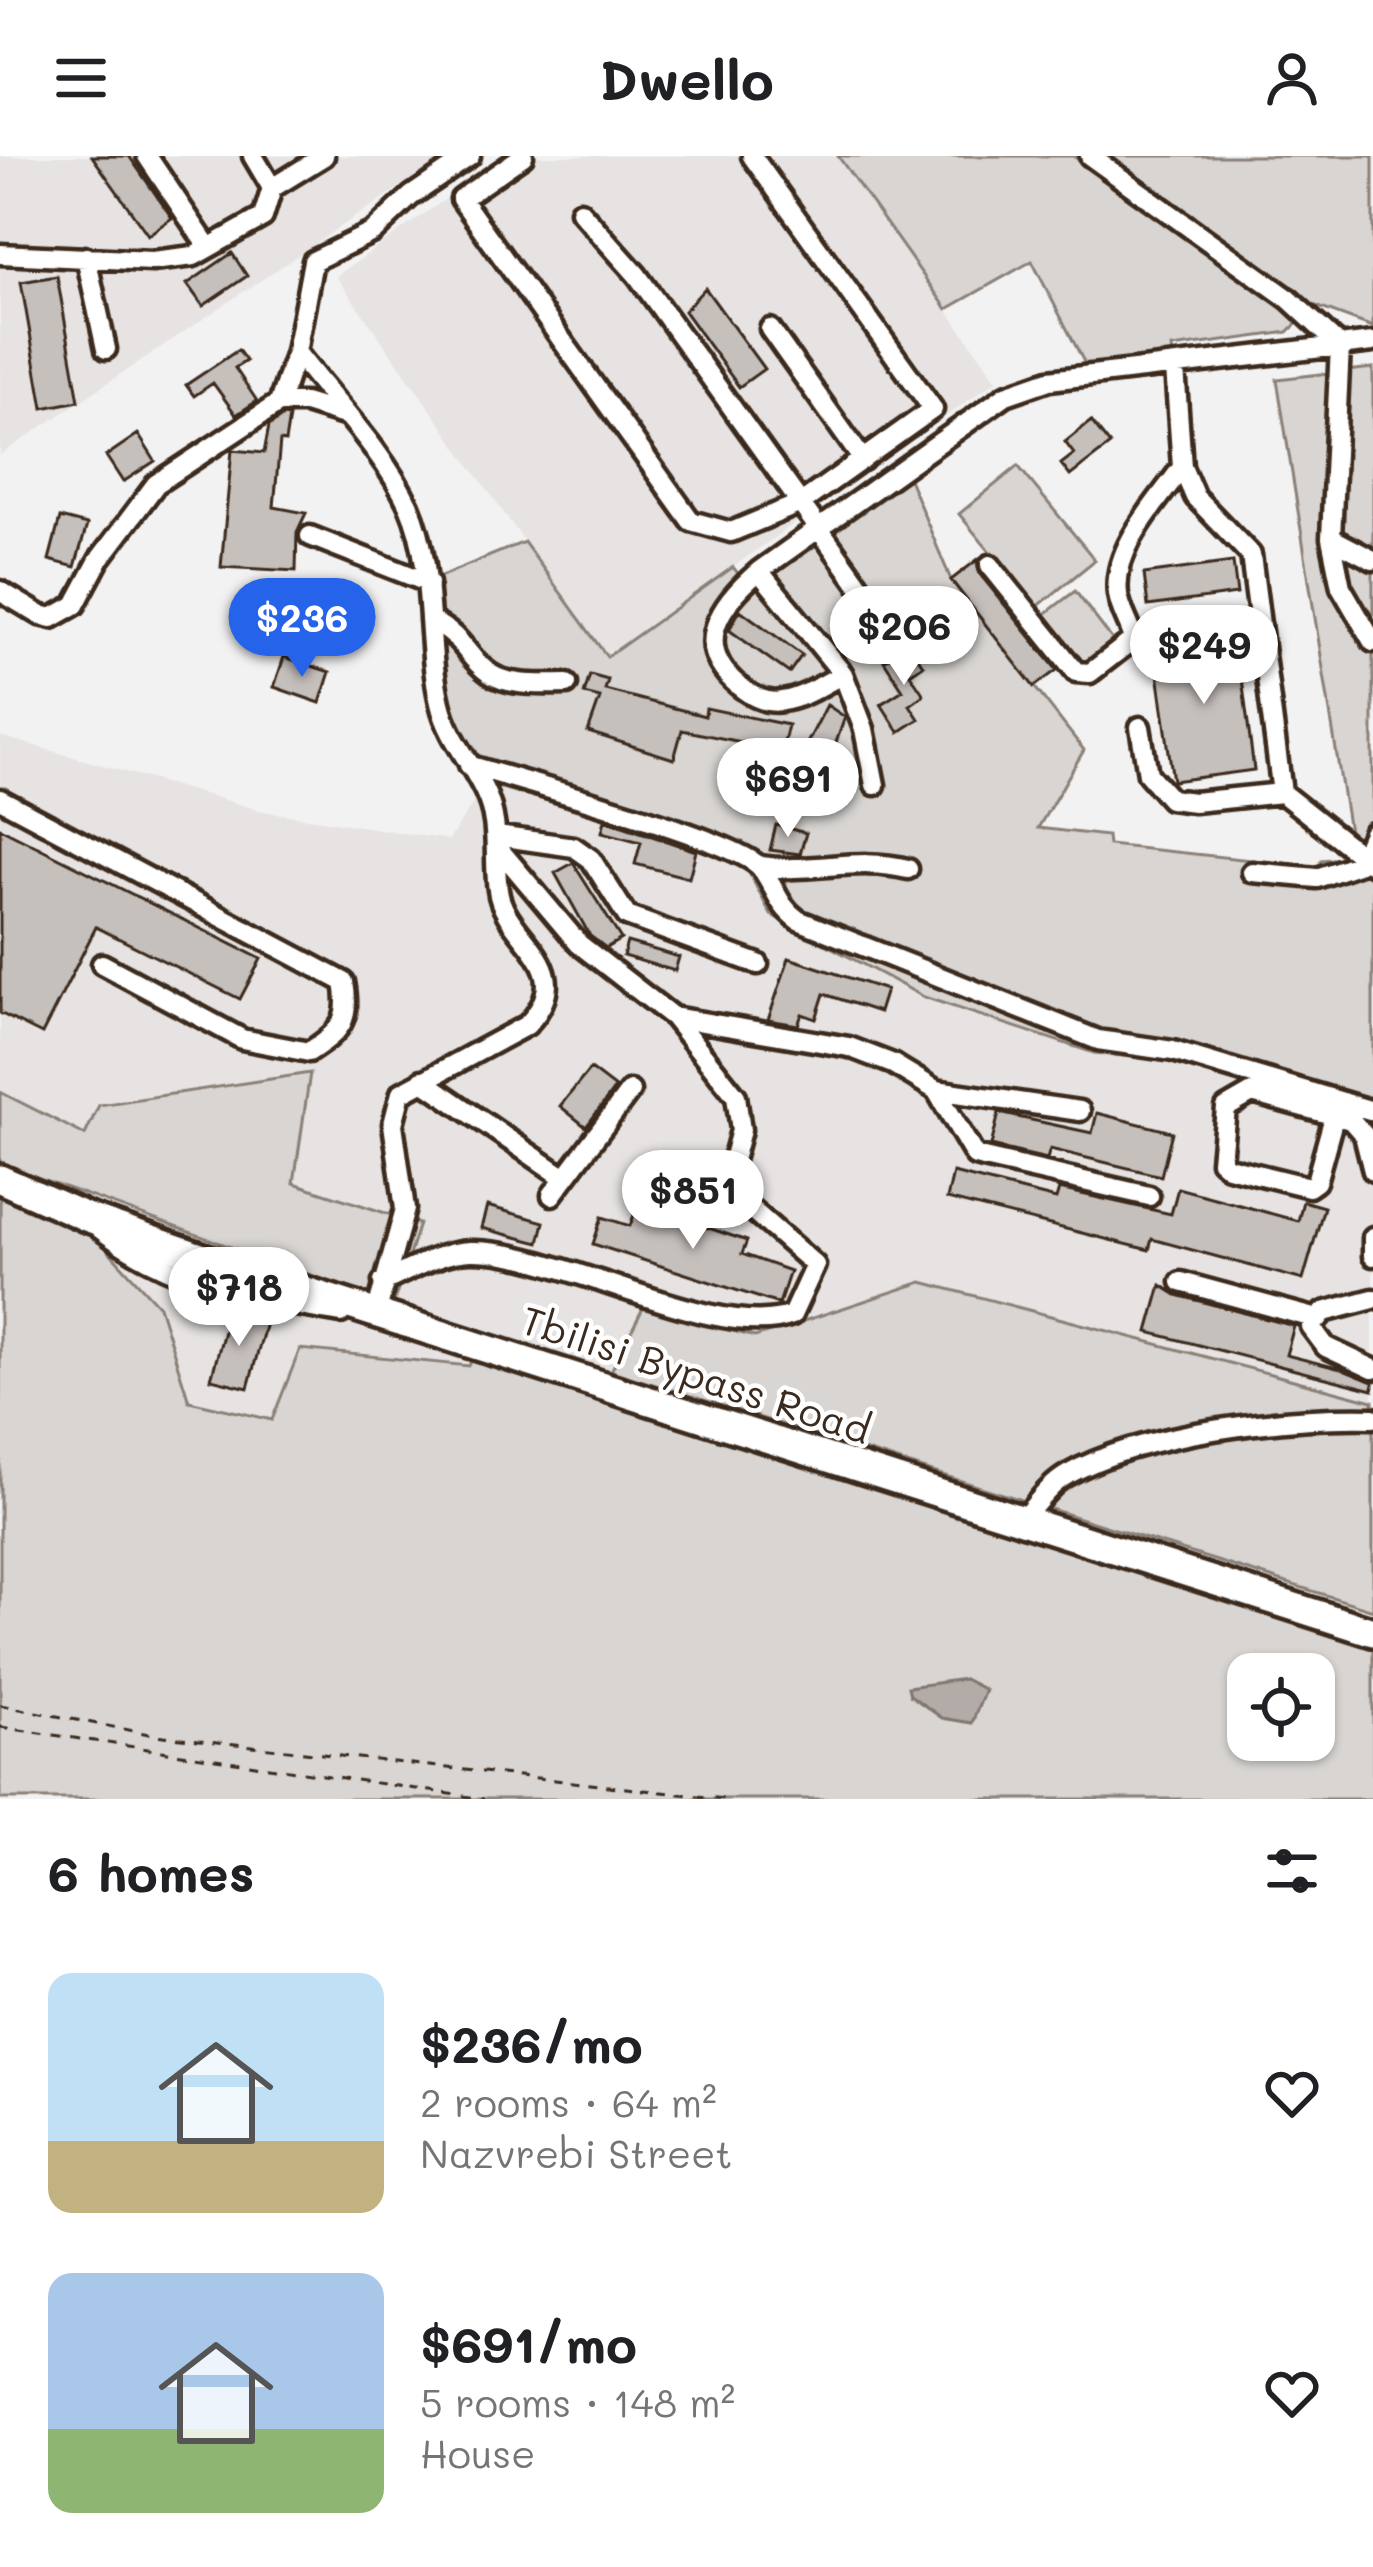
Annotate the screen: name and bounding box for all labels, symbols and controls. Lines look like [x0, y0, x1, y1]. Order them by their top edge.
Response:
text: Dwello [599, 43, 774, 114]
icon: menu [48, 45, 114, 111]
icon: person [1259, 45, 1325, 111]
pin: $236 [231, 578, 373, 680]
pin: $206 [833, 586, 975, 688]
text: $236 [256, 591, 348, 642]
text: $206 [857, 599, 951, 650]
pin: $249 [1133, 605, 1275, 707]
text: $249 [1157, 618, 1251, 669]
pin: $691 [717, 738, 859, 840]
text: $691 [744, 751, 832, 802]
pin: $851 [622, 1150, 764, 1252]
text: $851 [649, 1163, 737, 1214]
pin: $718 [168, 1247, 310, 1349]
text: $718 [195, 1260, 283, 1311]
street label: Tbilisi Bypass Road [515, 1293, 877, 1454]
map controls [1227, 1653, 1335, 1761]
button: locate [1227, 1653, 1335, 1761]
text: 6 homes [48, 1838, 254, 1905]
icon: filters [1259, 1838, 1325, 1904]
text: $236/mo [420, 2009, 643, 2076]
icon: home [144, 2021, 288, 2165]
icon: heart [1259, 2060, 1325, 2126]
text: 2 rooms · 64 m² [420, 2076, 717, 2127]
text: Nazvrebi Street [420, 2127, 733, 2178]
text: $691/mo [420, 2309, 637, 2376]
icon: home [144, 2321, 288, 2465]
icon: heart [1259, 2360, 1325, 2426]
text: 5 rooms · 148 m² [420, 2376, 735, 2427]
text: House [420, 2427, 535, 2478]

